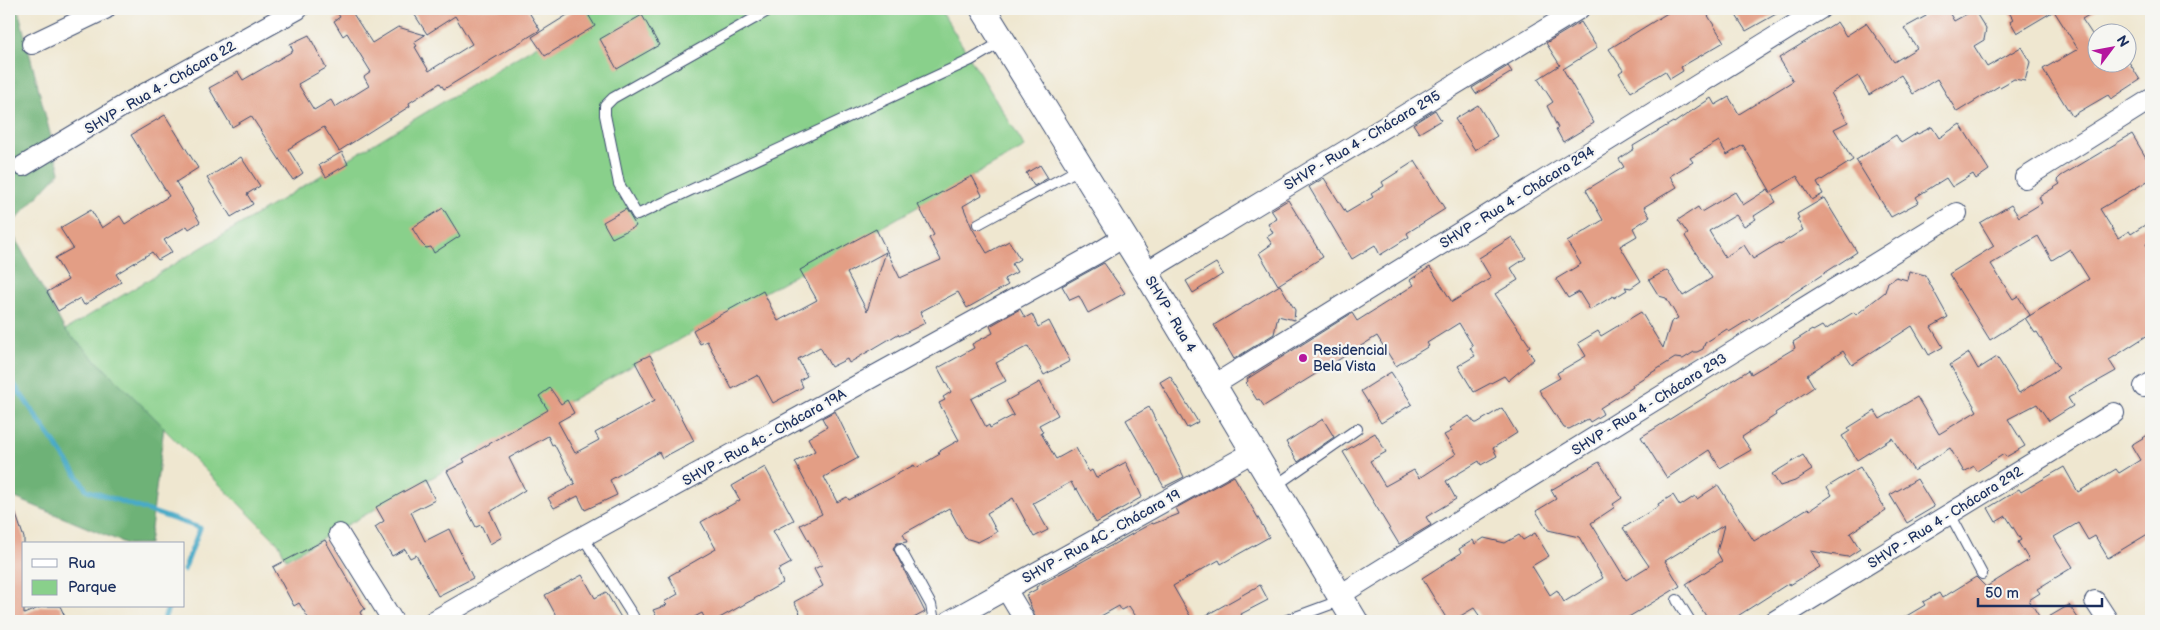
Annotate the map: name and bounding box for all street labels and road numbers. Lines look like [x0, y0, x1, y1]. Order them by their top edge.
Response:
street label: SHVP - Rua 4 - Chácara 22 [82, 37, 239, 138]
street label: SHVP - Rua 4 - Chácara 295 [1281, 87, 1443, 194]
street label: SHVP - Rua 4 - Chácara 294 [1437, 142, 1598, 252]
street label: SHVP - Rua 4 [1141, 273, 1200, 356]
street label: SHVP - Rua 4 - Chácara 293 [1569, 350, 1730, 459]
street label: SHVP - Rua 4c - Chácara 19A [680, 385, 849, 490]
street label: SHVP - Rua 4 - Chácara 292 [1865, 462, 2026, 572]
street label: SHVP - Rua 4C - Chácara 19 [1019, 486, 1183, 587]

